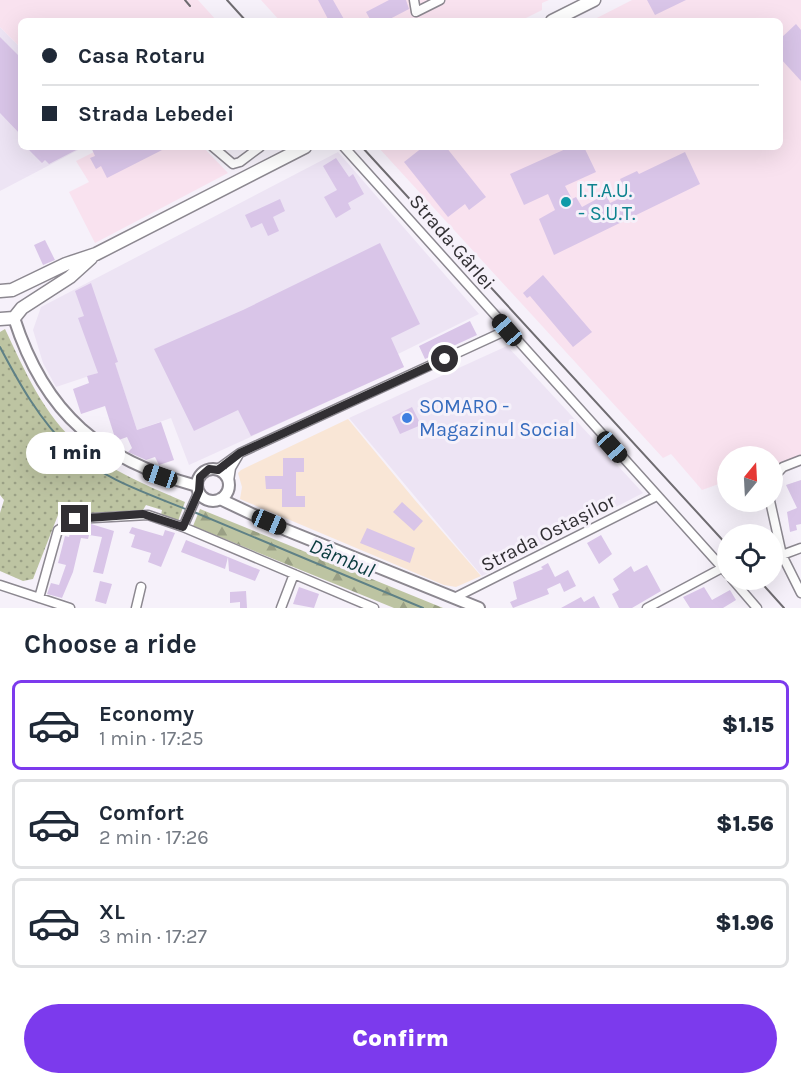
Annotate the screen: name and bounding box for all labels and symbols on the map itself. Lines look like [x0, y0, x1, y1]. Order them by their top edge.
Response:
place label: I.T.A.U. - S.U.T. [578, 179, 636, 225]
street label: Strada Gârlei [404, 190, 500, 294]
marker: I.T.A.U. - S.U.T. [559, 195, 573, 209]
car [488, 311, 526, 349]
route start [431, 345, 458, 372]
place label: SOMARO - Magazinul Social [419, 395, 575, 441]
marker: SOMARO - Magazinul Social [400, 411, 414, 425]
car [593, 428, 631, 466]
callout: 1 min [26, 432, 124, 474]
north arrow [717, 446, 783, 512]
car [140, 462, 180, 490]
street label: Strada Ostașilor [477, 489, 620, 577]
route end [61, 505, 88, 532]
car [249, 507, 289, 537]
water label: Dâmbul [306, 534, 378, 582]

